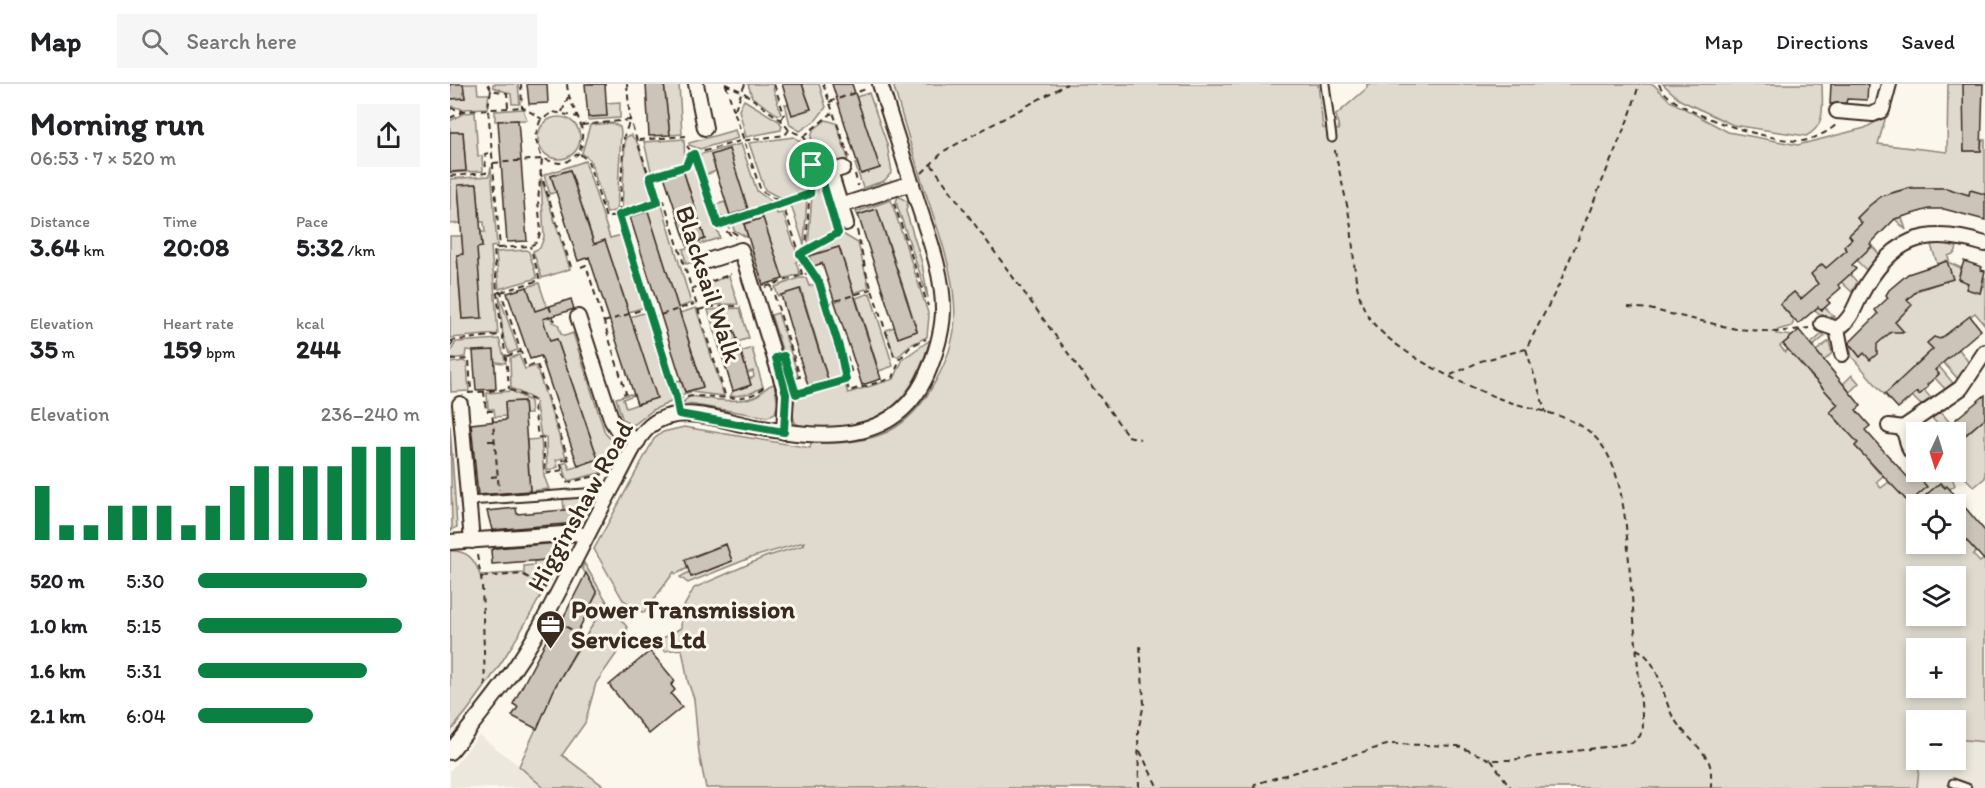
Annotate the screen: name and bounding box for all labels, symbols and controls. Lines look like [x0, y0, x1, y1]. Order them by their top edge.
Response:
search box [117, 14, 537, 68]
text: Map [30, 24, 81, 58]
icon: search [138, 25, 171, 58]
text: Search here [186, 28, 297, 55]
text: Map [1705, 29, 1743, 54]
text: Directions [1776, 29, 1868, 54]
text: Saved [1901, 29, 1955, 54]
text: Morning run [30, 104, 205, 143]
button: share [357, 104, 420, 167]
pin [786, 139, 837, 190]
text: 06:53 · 7 × 520 m [30, 146, 176, 170]
icon: arrive [795, 148, 828, 181]
street label: Blacksail Walk [669, 202, 750, 367]
text: Distance [30, 212, 90, 231]
text: Time [163, 212, 197, 231]
text: Pace [296, 212, 328, 231]
text: 3.64 [30, 231, 80, 263]
text: 20:08 [163, 231, 229, 263]
text: 5:32 [296, 231, 344, 263]
text: km [80, 241, 105, 260]
text: /km [344, 241, 375, 260]
text: Elevation [30, 314, 94, 333]
text: Heart rate [163, 314, 234, 333]
text: kcal [296, 314, 324, 333]
text: 35 [30, 333, 58, 365]
text: 159 [163, 333, 202, 365]
text: 244 [296, 333, 341, 365]
text: m [58, 343, 75, 362]
text: bpm [202, 343, 236, 362]
text: Elevation [30, 402, 109, 426]
text: 236–240 m [321, 402, 420, 426]
street label: Higginshaw Road [520, 414, 640, 597]
north arrow [1906, 422, 1966, 482]
map controls [1906, 422, 1966, 770]
button: locate [1906, 494, 1966, 554]
button: layers [1906, 566, 1966, 626]
text: 520 m [30, 569, 85, 593]
text: 5:30 [126, 569, 165, 593]
place label: Power Transmission Services Ltd [571, 593, 795, 655]
office icon: Power Transmission Services Ltd [534, 608, 566, 650]
text: 1.0 km [30, 614, 87, 638]
text: 5:15 [126, 614, 161, 638]
button: + [1906, 638, 1966, 698]
text: 1.6 km [30, 659, 86, 683]
text: 5:31 [126, 659, 162, 683]
text: 2.1 km [30, 704, 86, 728]
text: 6:04 [126, 704, 166, 728]
button: − [1906, 710, 1966, 770]

